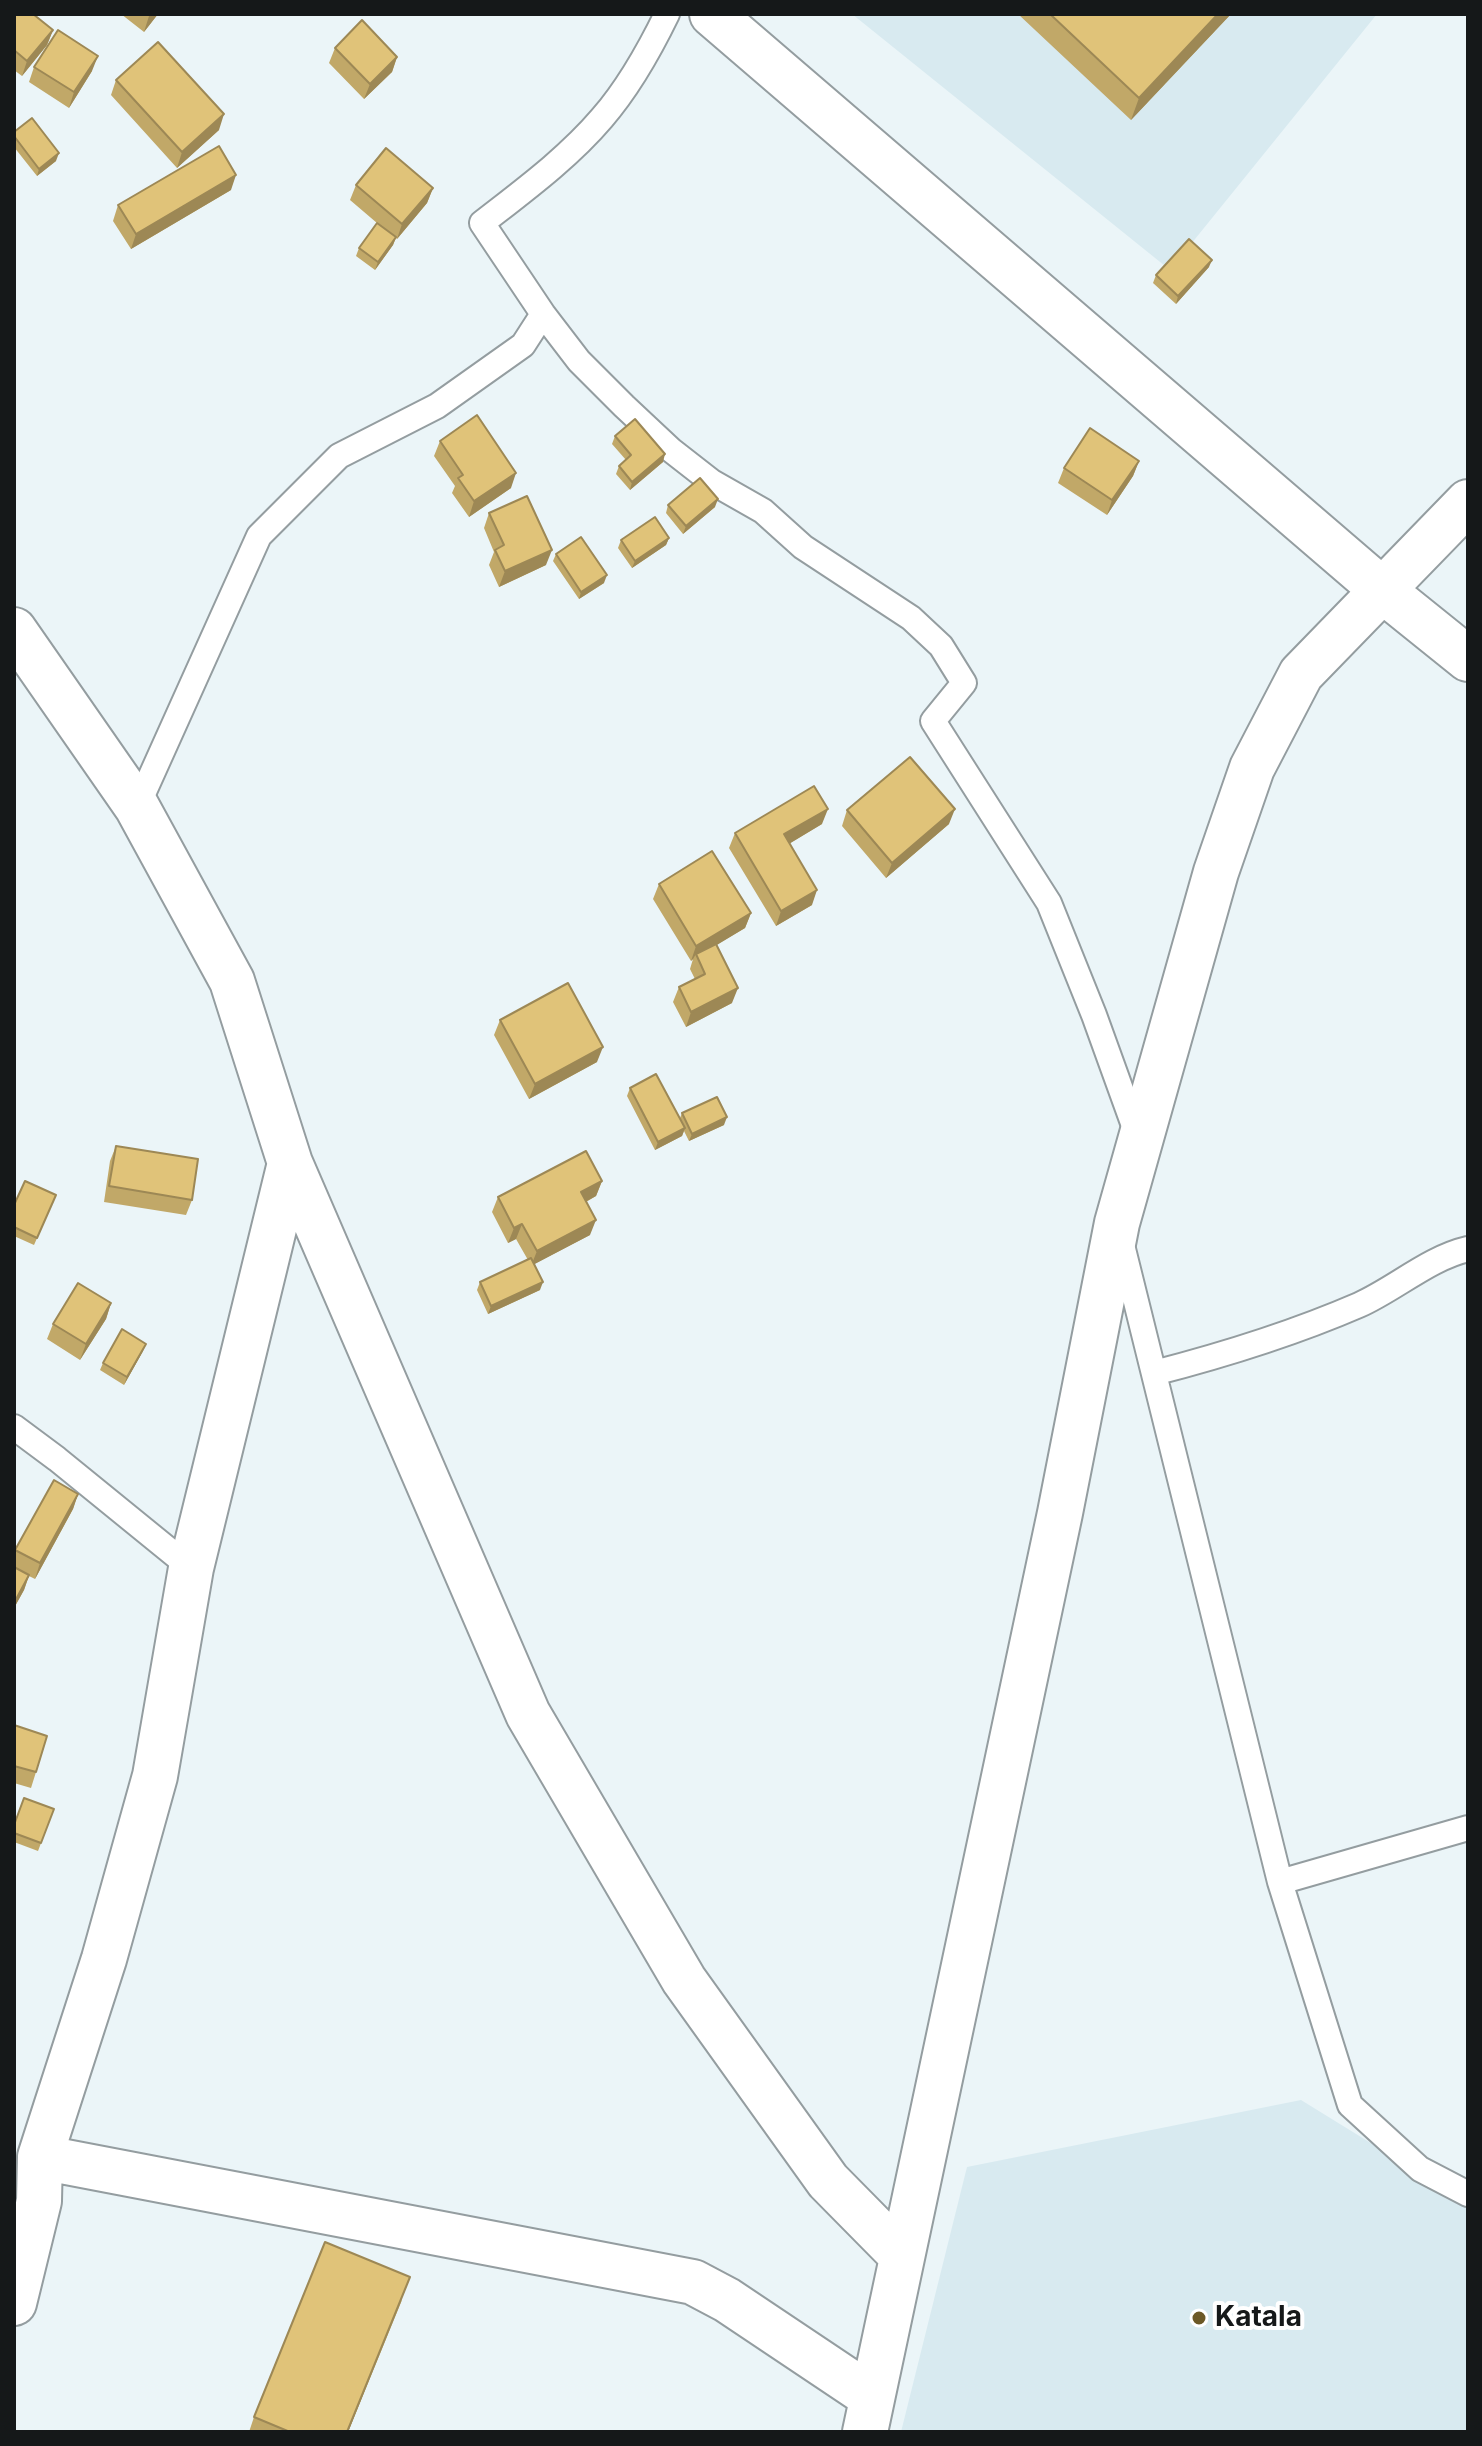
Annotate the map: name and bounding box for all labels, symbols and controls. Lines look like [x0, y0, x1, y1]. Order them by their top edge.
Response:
place label: Katala [1215, 2301, 1302, 2335]
marker: Katala [1190, 2309, 1208, 2327]

